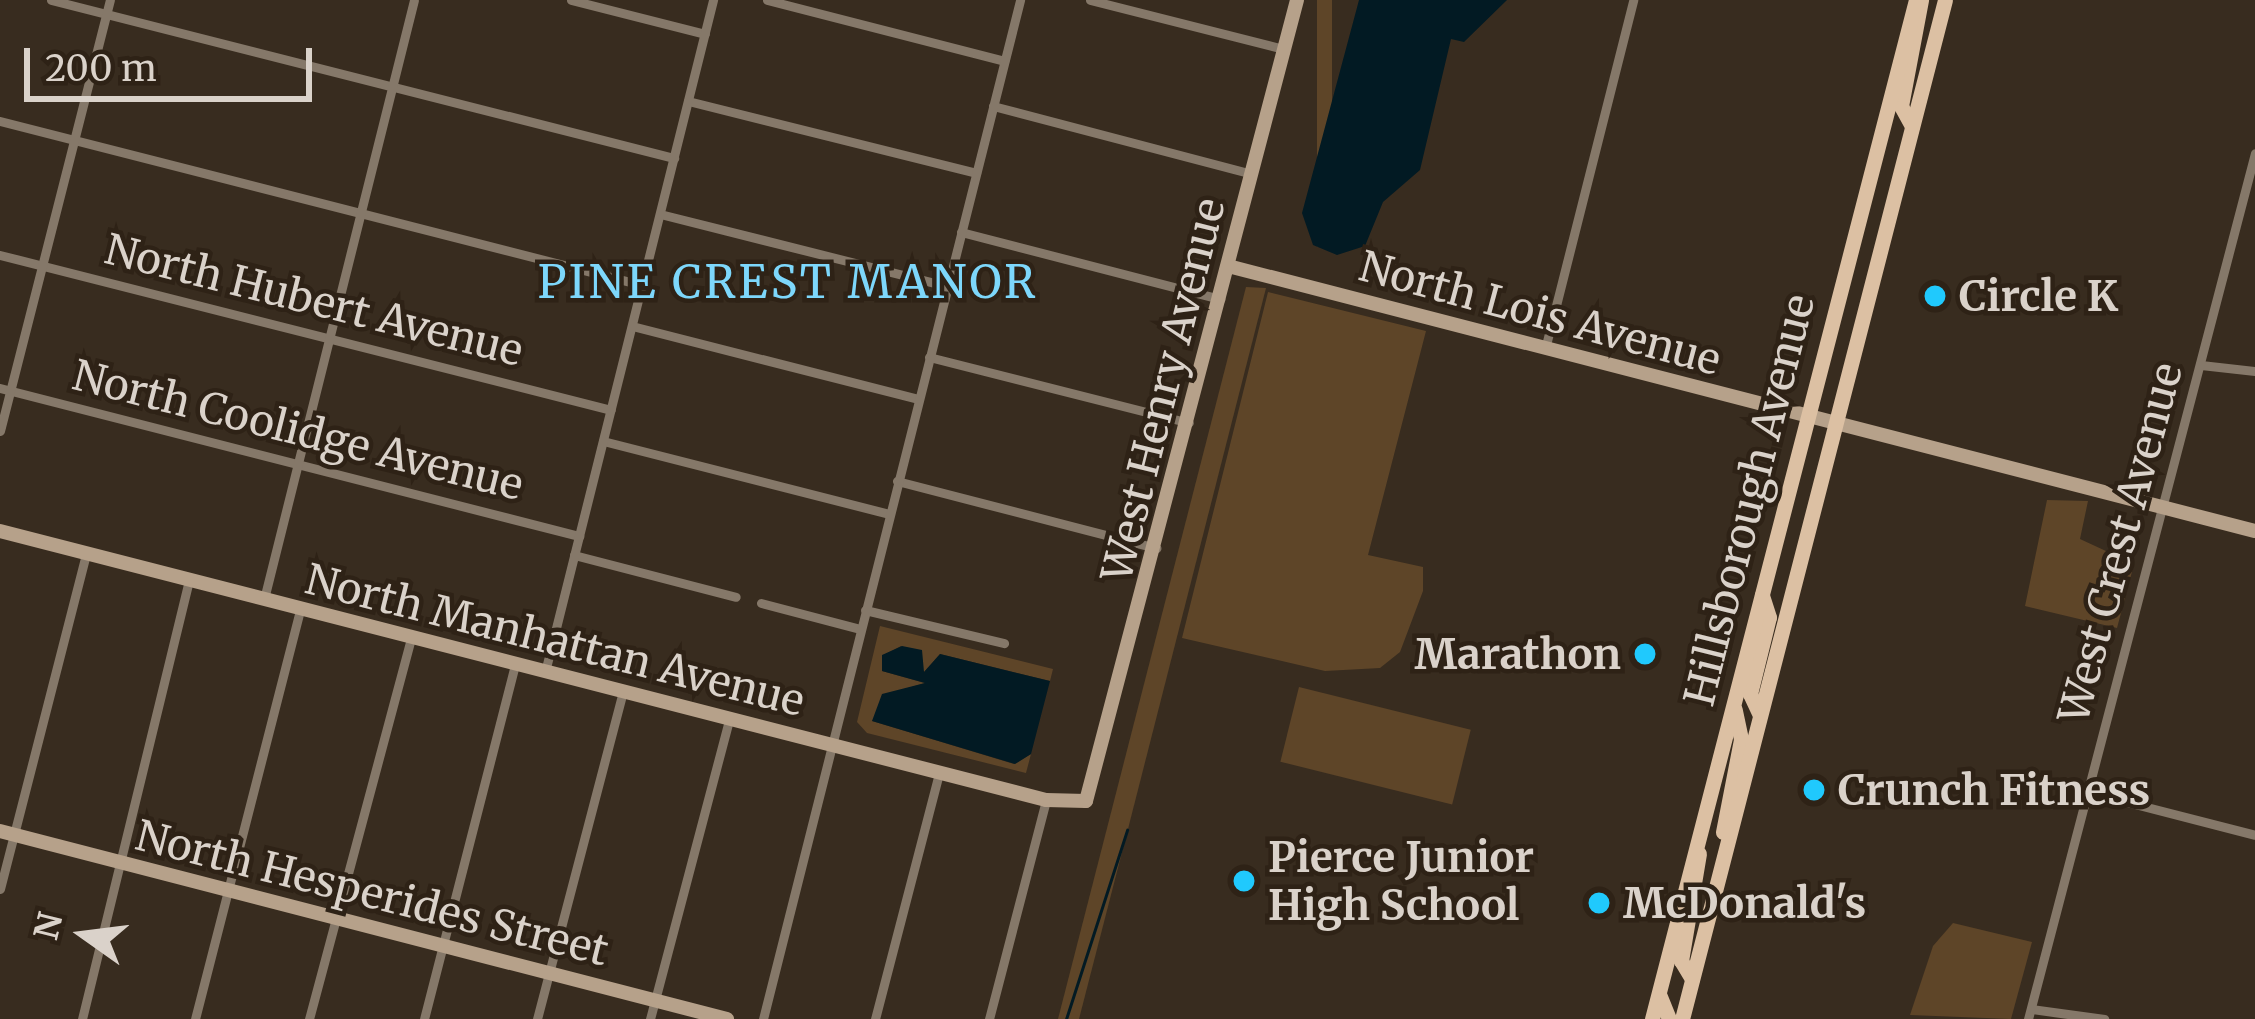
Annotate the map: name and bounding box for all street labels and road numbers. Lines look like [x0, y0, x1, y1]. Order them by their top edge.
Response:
street label: West Henry Avenue [1091, 193, 1235, 587]
street label: North Hubert Avenue [100, 224, 528, 376]
street label: North Lois Avenue [1354, 241, 1726, 385]
street label: Hillsborough Avenue [1674, 289, 1824, 711]
street label: North Coolidge Avenue [68, 350, 528, 510]
street label: West Crest Avenue [2048, 357, 2192, 729]
street label: North Manhattan Avenue [301, 554, 809, 726]
street label: North Hesperides Street [131, 810, 613, 976]

